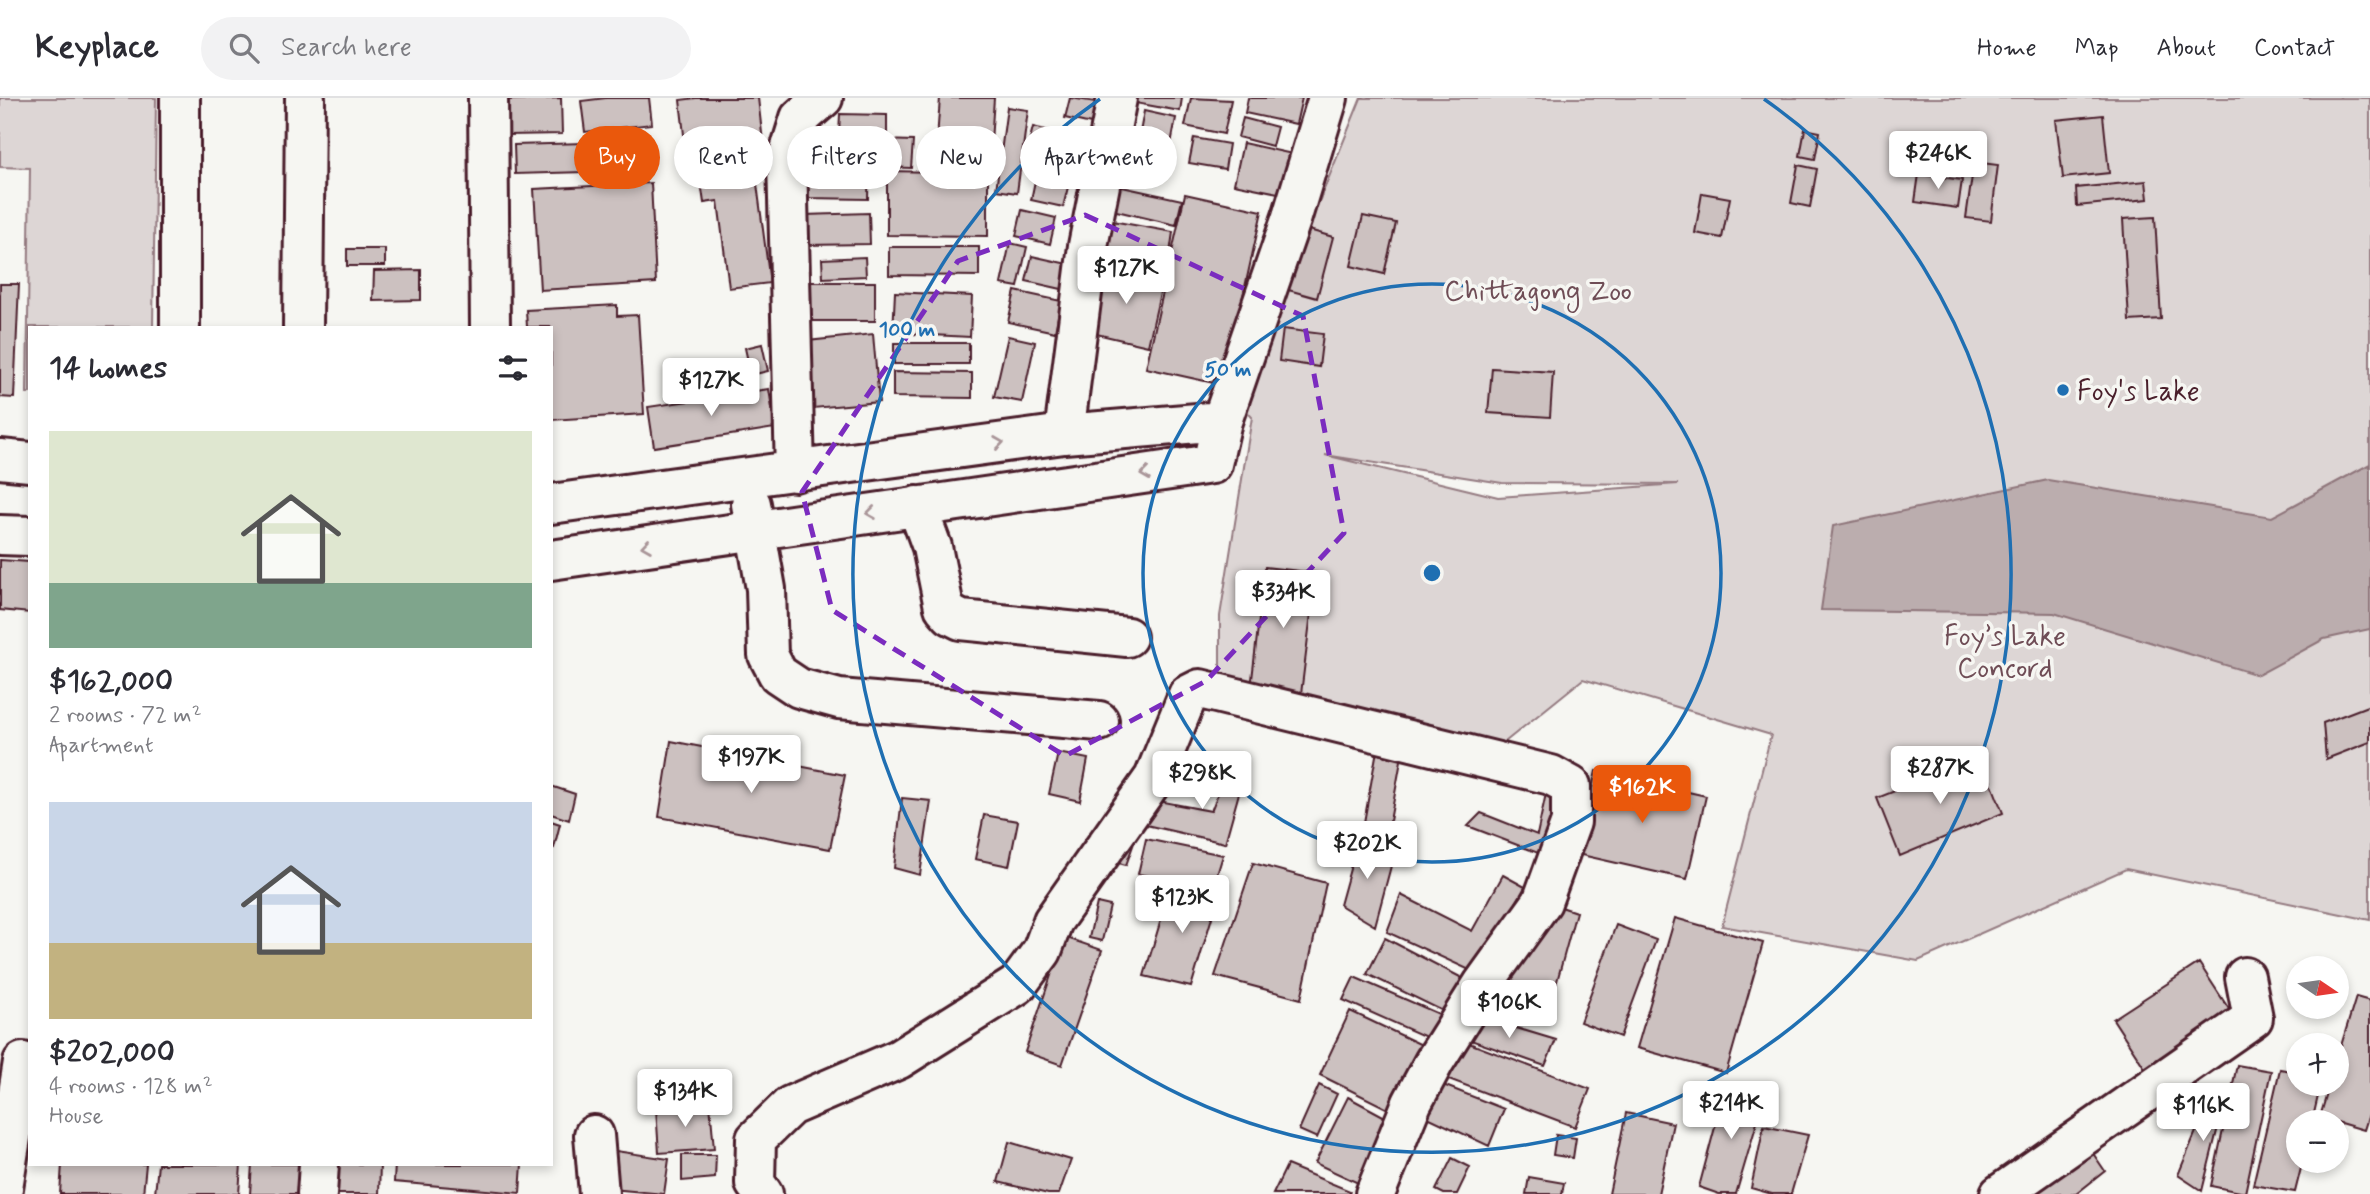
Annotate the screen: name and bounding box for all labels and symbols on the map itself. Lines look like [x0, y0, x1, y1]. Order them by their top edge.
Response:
pin: $246K [1889, 132, 1987, 191]
pin: $127K [1077, 246, 1175, 306]
park label: Chittagong Zoo [1444, 274, 1632, 313]
text: 100 m [879, 316, 935, 344]
text: 50 m [1205, 356, 1252, 384]
pin: $127K [662, 358, 760, 418]
place label: Foy's Lake [2077, 374, 2200, 411]
marker: Foy's Lake [2055, 382, 2071, 398]
one-way arrow [994, 436, 1005, 451]
one-way arrow [1139, 466, 1151, 481]
one-way arrow [865, 505, 877, 520]
one-way arrow [640, 538, 652, 553]
centre of rings [1420, 561, 1444, 585]
pin: $334K [1234, 570, 1332, 630]
park label: Foy’s Lake Concord [1944, 619, 2066, 688]
pin: $197K [702, 736, 800, 795]
pin: $287K [1891, 746, 1989, 806]
pin: $298K [1153, 752, 1251, 811]
pin: $162K [1593, 766, 1691, 825]
pin: $202K [1318, 822, 1416, 881]
pin: $123K [1133, 876, 1231, 935]
north arrow [2286, 956, 2348, 1018]
pin: $106K [1460, 981, 1558, 1040]
pin: $134K [636, 1070, 734, 1129]
pin: $214K [1682, 1082, 1780, 1141]
pin: $116K [2154, 1084, 2252, 1143]

